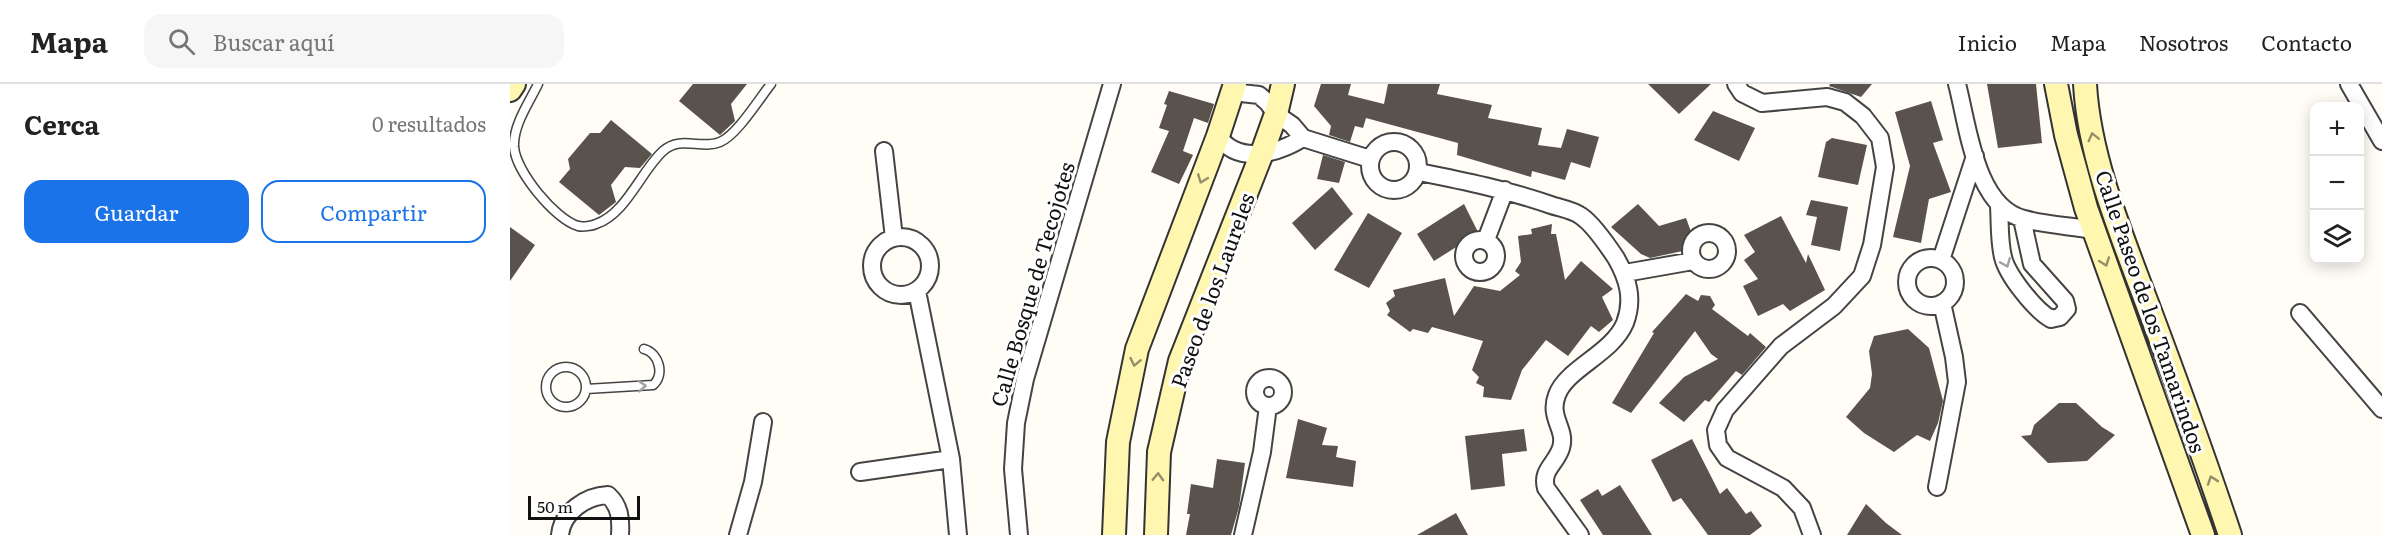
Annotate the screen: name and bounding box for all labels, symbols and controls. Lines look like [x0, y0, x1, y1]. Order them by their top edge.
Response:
search box [144, 14, 564, 68]
text: Mapa [30, 20, 108, 62]
icon: search [165, 25, 198, 58]
text: Buscar aquí [213, 25, 335, 58]
text: Inicio [1958, 26, 2017, 57]
text: Mapa [2050, 26, 2106, 57]
text: Nosotros [2139, 26, 2228, 57]
text: Contacto [2261, 26, 2352, 57]
map controls [2310, 102, 2364, 264]
button: + [2310, 102, 2364, 156]
text: Cerca [24, 104, 100, 143]
text: 0 resultados [372, 108, 486, 138]
one-way arrow [2088, 132, 2101, 142]
button: − [2310, 156, 2364, 210]
street label: Calle Bosque de Tecojotes [981, 158, 1081, 410]
street label: Calle Paseo de los Tamarindos [2089, 165, 2215, 457]
one-way arrow [1197, 173, 1209, 184]
button: Guardar [24, 180, 249, 243]
button: Compartir [261, 180, 486, 243]
street label: Paseo de los Laureles [1161, 188, 1261, 392]
button: layers [2310, 210, 2364, 264]
one-way arrow [2098, 255, 2110, 266]
one-way arrow [1999, 258, 2012, 268]
one-way arrow [1129, 357, 1142, 367]
one-way arrow [638, 380, 647, 393]
one-way arrow [1152, 472, 1164, 481]
one-way arrow [2206, 475, 2219, 486]
scale bar [528, 493, 640, 520]
text: 50 m [537, 494, 573, 518]

